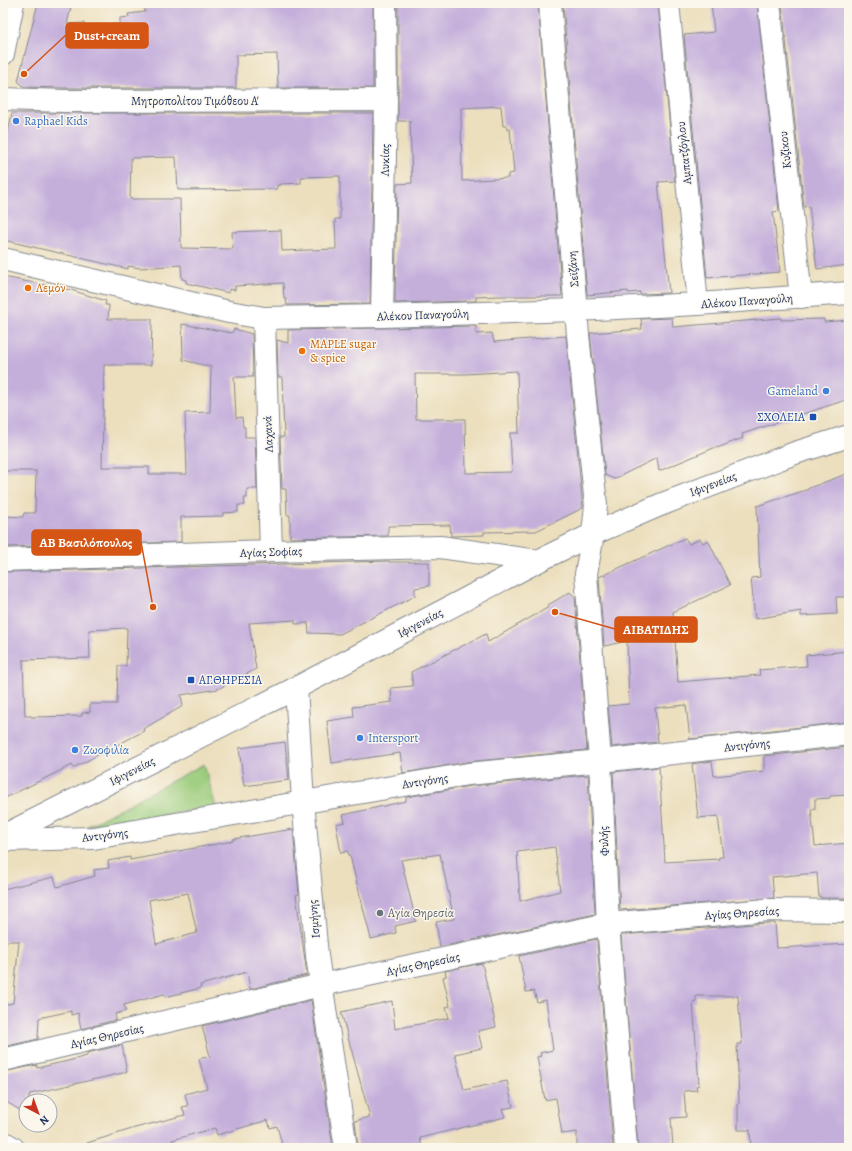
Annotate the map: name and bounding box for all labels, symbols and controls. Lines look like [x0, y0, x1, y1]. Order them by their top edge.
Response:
callout: Dust+cream [66, 23, 148, 48]
text: Dust+cream [74, 27, 140, 44]
street label: Μητροπολίτου Τιμόθεου Α' [131, 93, 259, 109]
place label: Raphael Kids [24, 113, 88, 129]
marker: Raphael Kids [11, 116, 21, 126]
street label: Αμπατζόγλου [673, 121, 695, 186]
street label: Κυζίκου [775, 130, 795, 170]
street label: Λυκίας [377, 144, 393, 177]
street label: Σεϊζάνη [563, 250, 583, 288]
place label: Λεμόν [35, 280, 66, 296]
marker: Λεμόν [23, 283, 33, 293]
street label: Αλέκου Παναγούλη [699, 290, 794, 312]
street label: Αλέκου Παναγούλη [376, 305, 469, 325]
place label: MAPLE sugar & spice [310, 336, 377, 366]
marker: MAPLE sugar & spice [297, 346, 307, 356]
place label: Gameland [768, 383, 819, 399]
marker: Gameland [821, 386, 831, 396]
place label: ΣΧΟΛΕΙΑ [757, 409, 806, 425]
marker: ΣΧΟΛΕΙΑ [808, 412, 818, 422]
street label: Λαχανά [259, 415, 277, 454]
street label: Ιφιγενείας [687, 468, 739, 500]
callout: ΑΒ Βασιλόπουλος [32, 530, 141, 555]
text: ΑΒ Βασιλόπουλος [38, 534, 133, 551]
street label: Αγίας Σοφίας [239, 543, 302, 561]
street label: Ιφιγενείας [395, 604, 445, 642]
callout: ΑΙΒΑΤΙΔΗΣ [615, 617, 697, 642]
text: ΑΙΒΑΤΙΔΗΣ [622, 621, 689, 638]
place label: ΑΓ.ΘΗΡΕΣΙΑ [198, 672, 263, 688]
marker: ΑΓ.ΘΗΡΕΣΙΑ [186, 675, 196, 685]
place label: Intersport [368, 730, 418, 746]
marker: Intersport [355, 733, 365, 743]
street label: Αντιγόνης [722, 735, 771, 755]
place label: Ζωοφιλία [83, 742, 130, 758]
marker: Ζωοφιλία [70, 745, 80, 755]
street label: Ιφιγενείας [107, 753, 157, 789]
street label: Αντιγόνης [400, 769, 449, 793]
street label: Αντιγόνης [80, 824, 129, 846]
street label: Φυλής [595, 826, 613, 856]
street label: Ισμήνης [304, 899, 324, 939]
street label: Αγίας Θηρεσίας [703, 902, 780, 924]
place label: Αγία Θηρεσία [387, 905, 455, 921]
marker: Αγία Θηρεσία [375, 908, 385, 918]
street label: Αγίας Θηρεσίας [384, 948, 461, 980]
street label: Αγίας Θηρεσίας [68, 1020, 145, 1052]
north arrow [18, 1093, 58, 1133]
text: N [36, 1112, 52, 1128]

